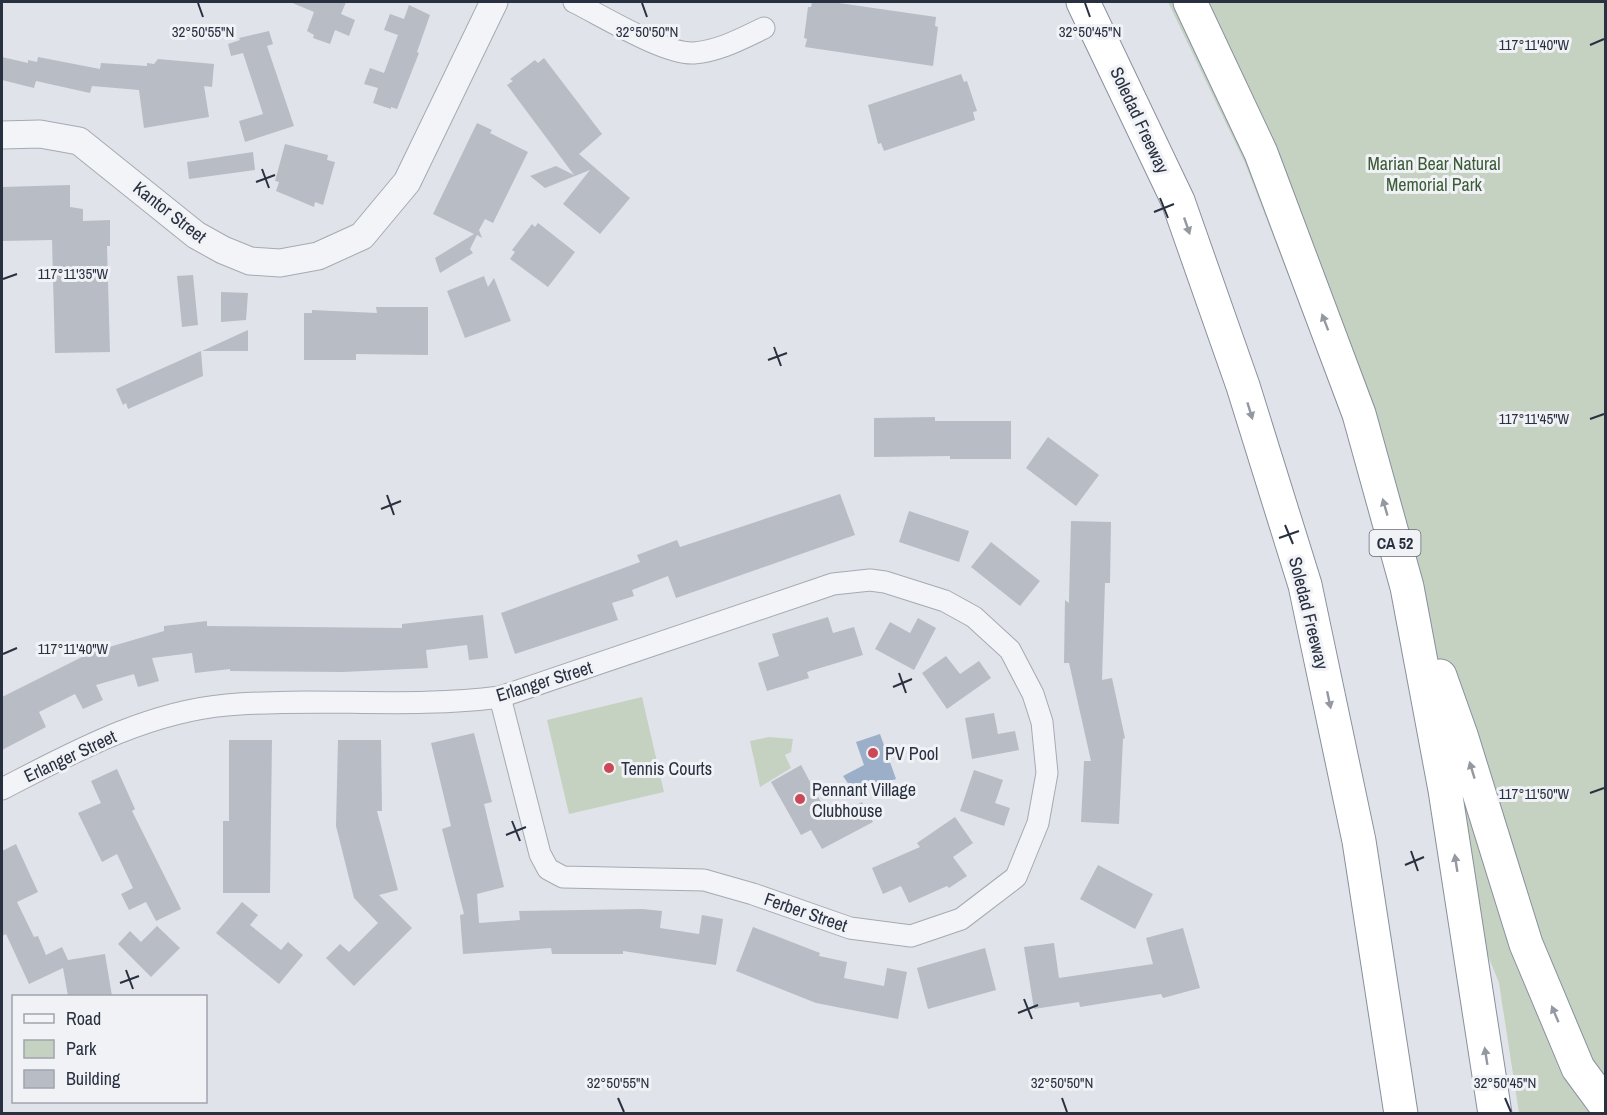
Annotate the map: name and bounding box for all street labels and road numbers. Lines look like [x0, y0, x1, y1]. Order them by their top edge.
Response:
street label: Soledad Freeway [1104, 63, 1176, 178]
street label: Kantor Street [128, 175, 212, 249]
road number: CA 52 [1370, 530, 1420, 556]
street label: Soledad Freeway [1283, 554, 1335, 672]
street label: Erlanger Street [493, 655, 595, 707]
street label: Erlanger Street [20, 724, 120, 788]
street label: Ferber Street [761, 886, 851, 938]

